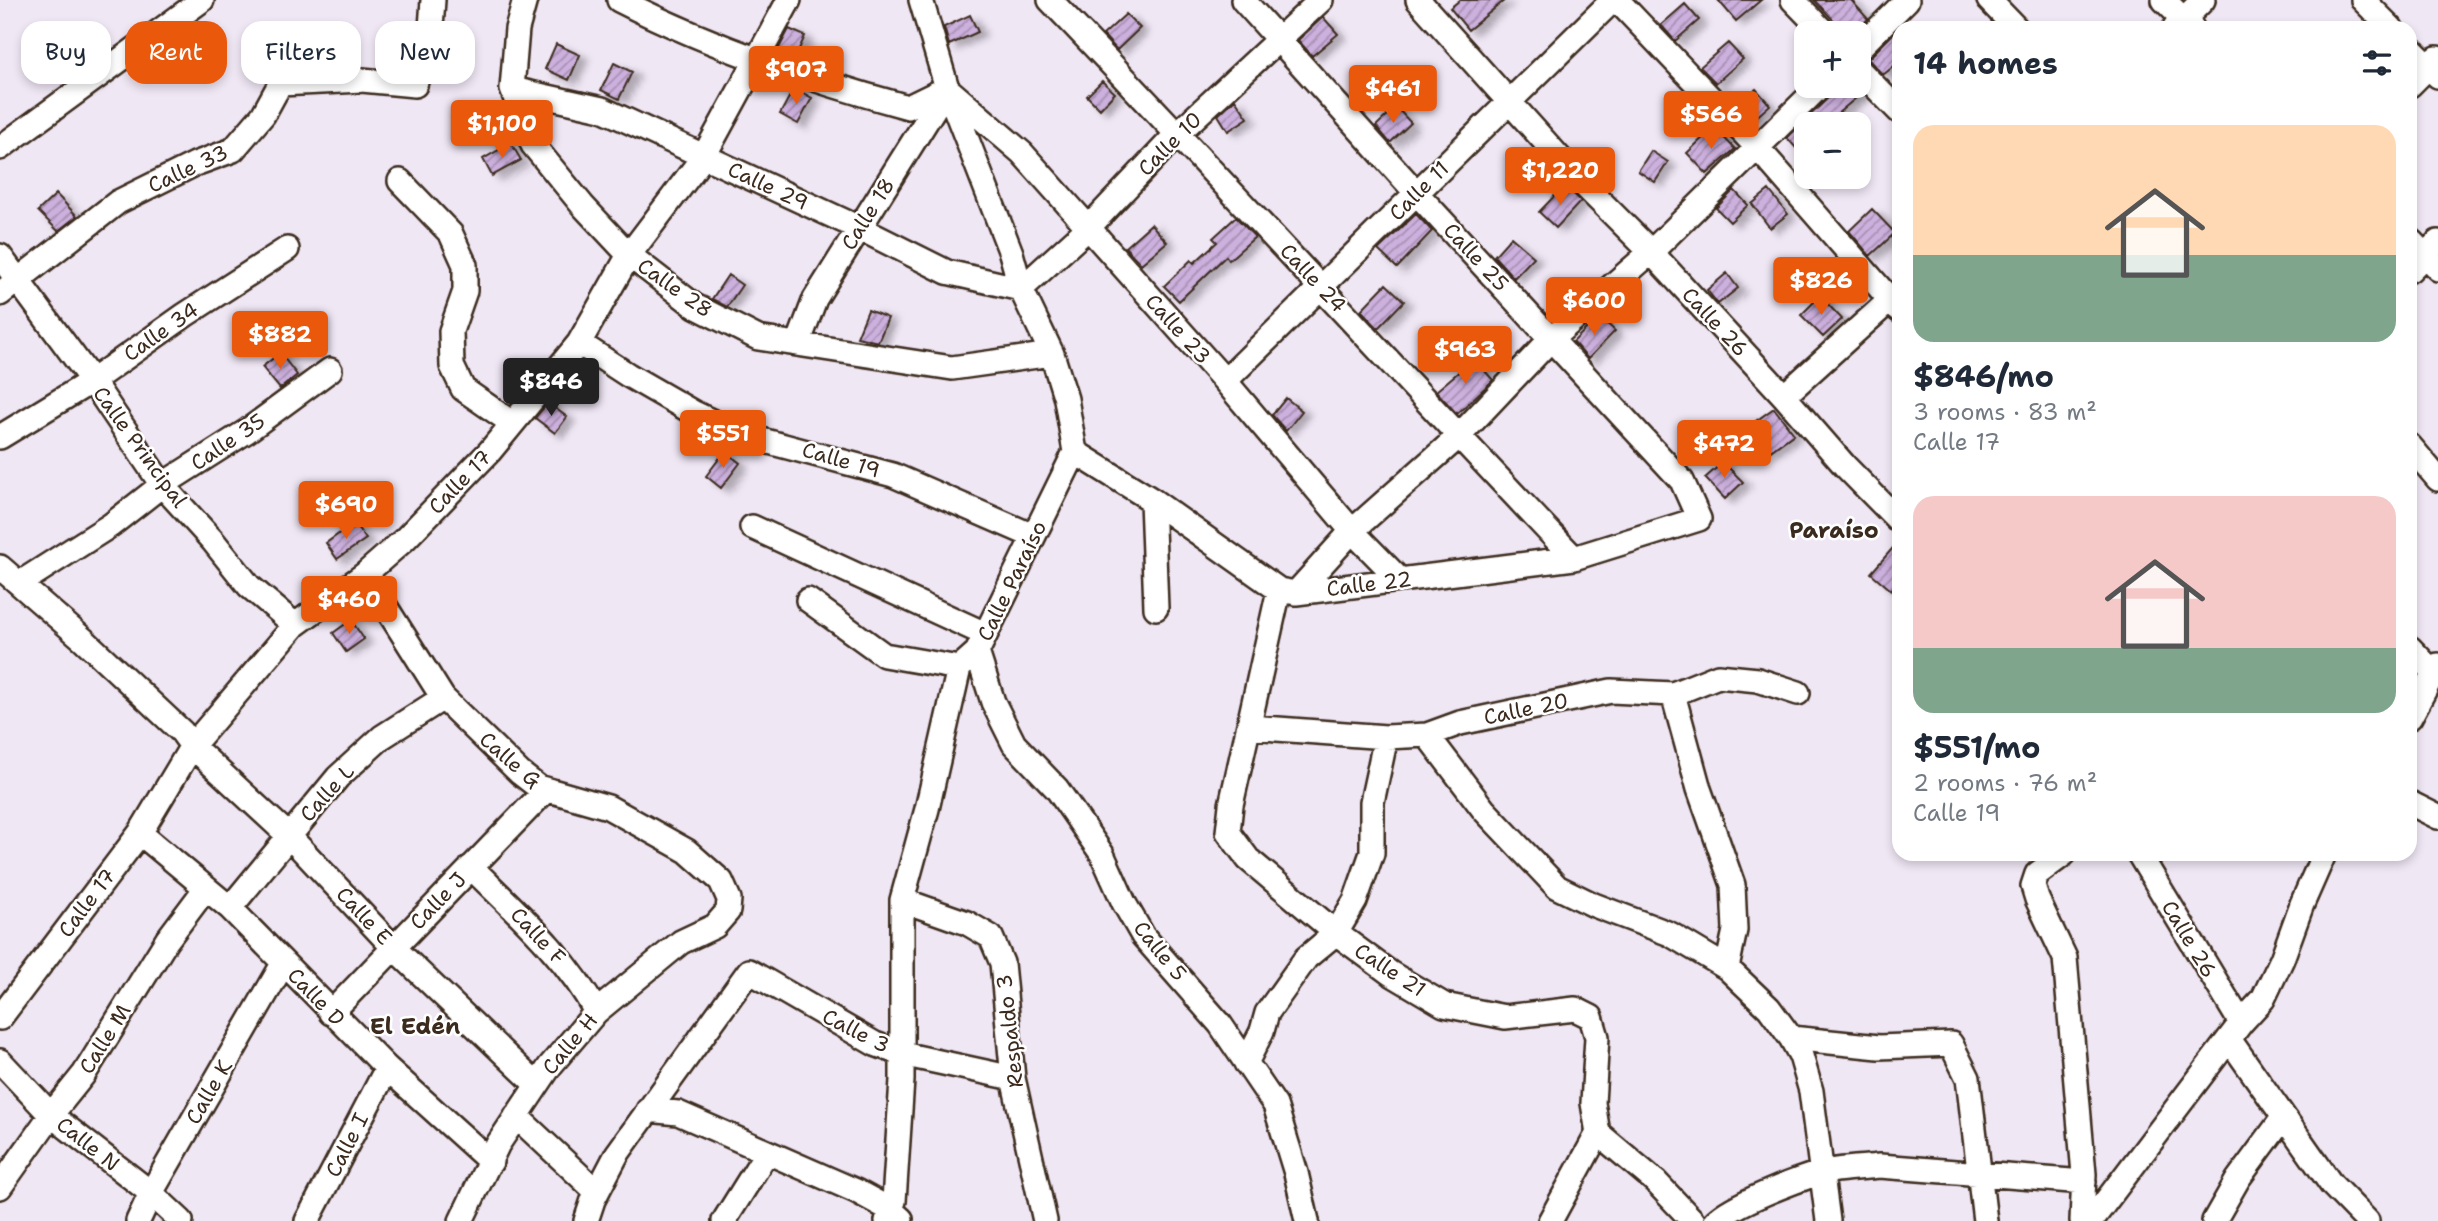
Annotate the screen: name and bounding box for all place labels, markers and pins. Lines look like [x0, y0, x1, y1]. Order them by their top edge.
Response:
pin: $907 [755, 46, 837, 106]
pin: $461 [1352, 66, 1434, 125]
pin: $566 [1670, 92, 1752, 151]
pin: $1,100 [445, 100, 559, 160]
pin: $1,220 [1503, 148, 1617, 207]
pin: $826 [1780, 258, 1862, 317]
pin: $600 [1553, 278, 1635, 337]
pin: $882 [239, 312, 321, 371]
pin: $963 [1424, 326, 1506, 386]
pin: $846 [510, 358, 592, 418]
pin: $551 [682, 410, 764, 470]
pin: $472 [1683, 420, 1765, 480]
pin: $690 [305, 482, 387, 541]
pin: $460 [308, 576, 390, 636]

